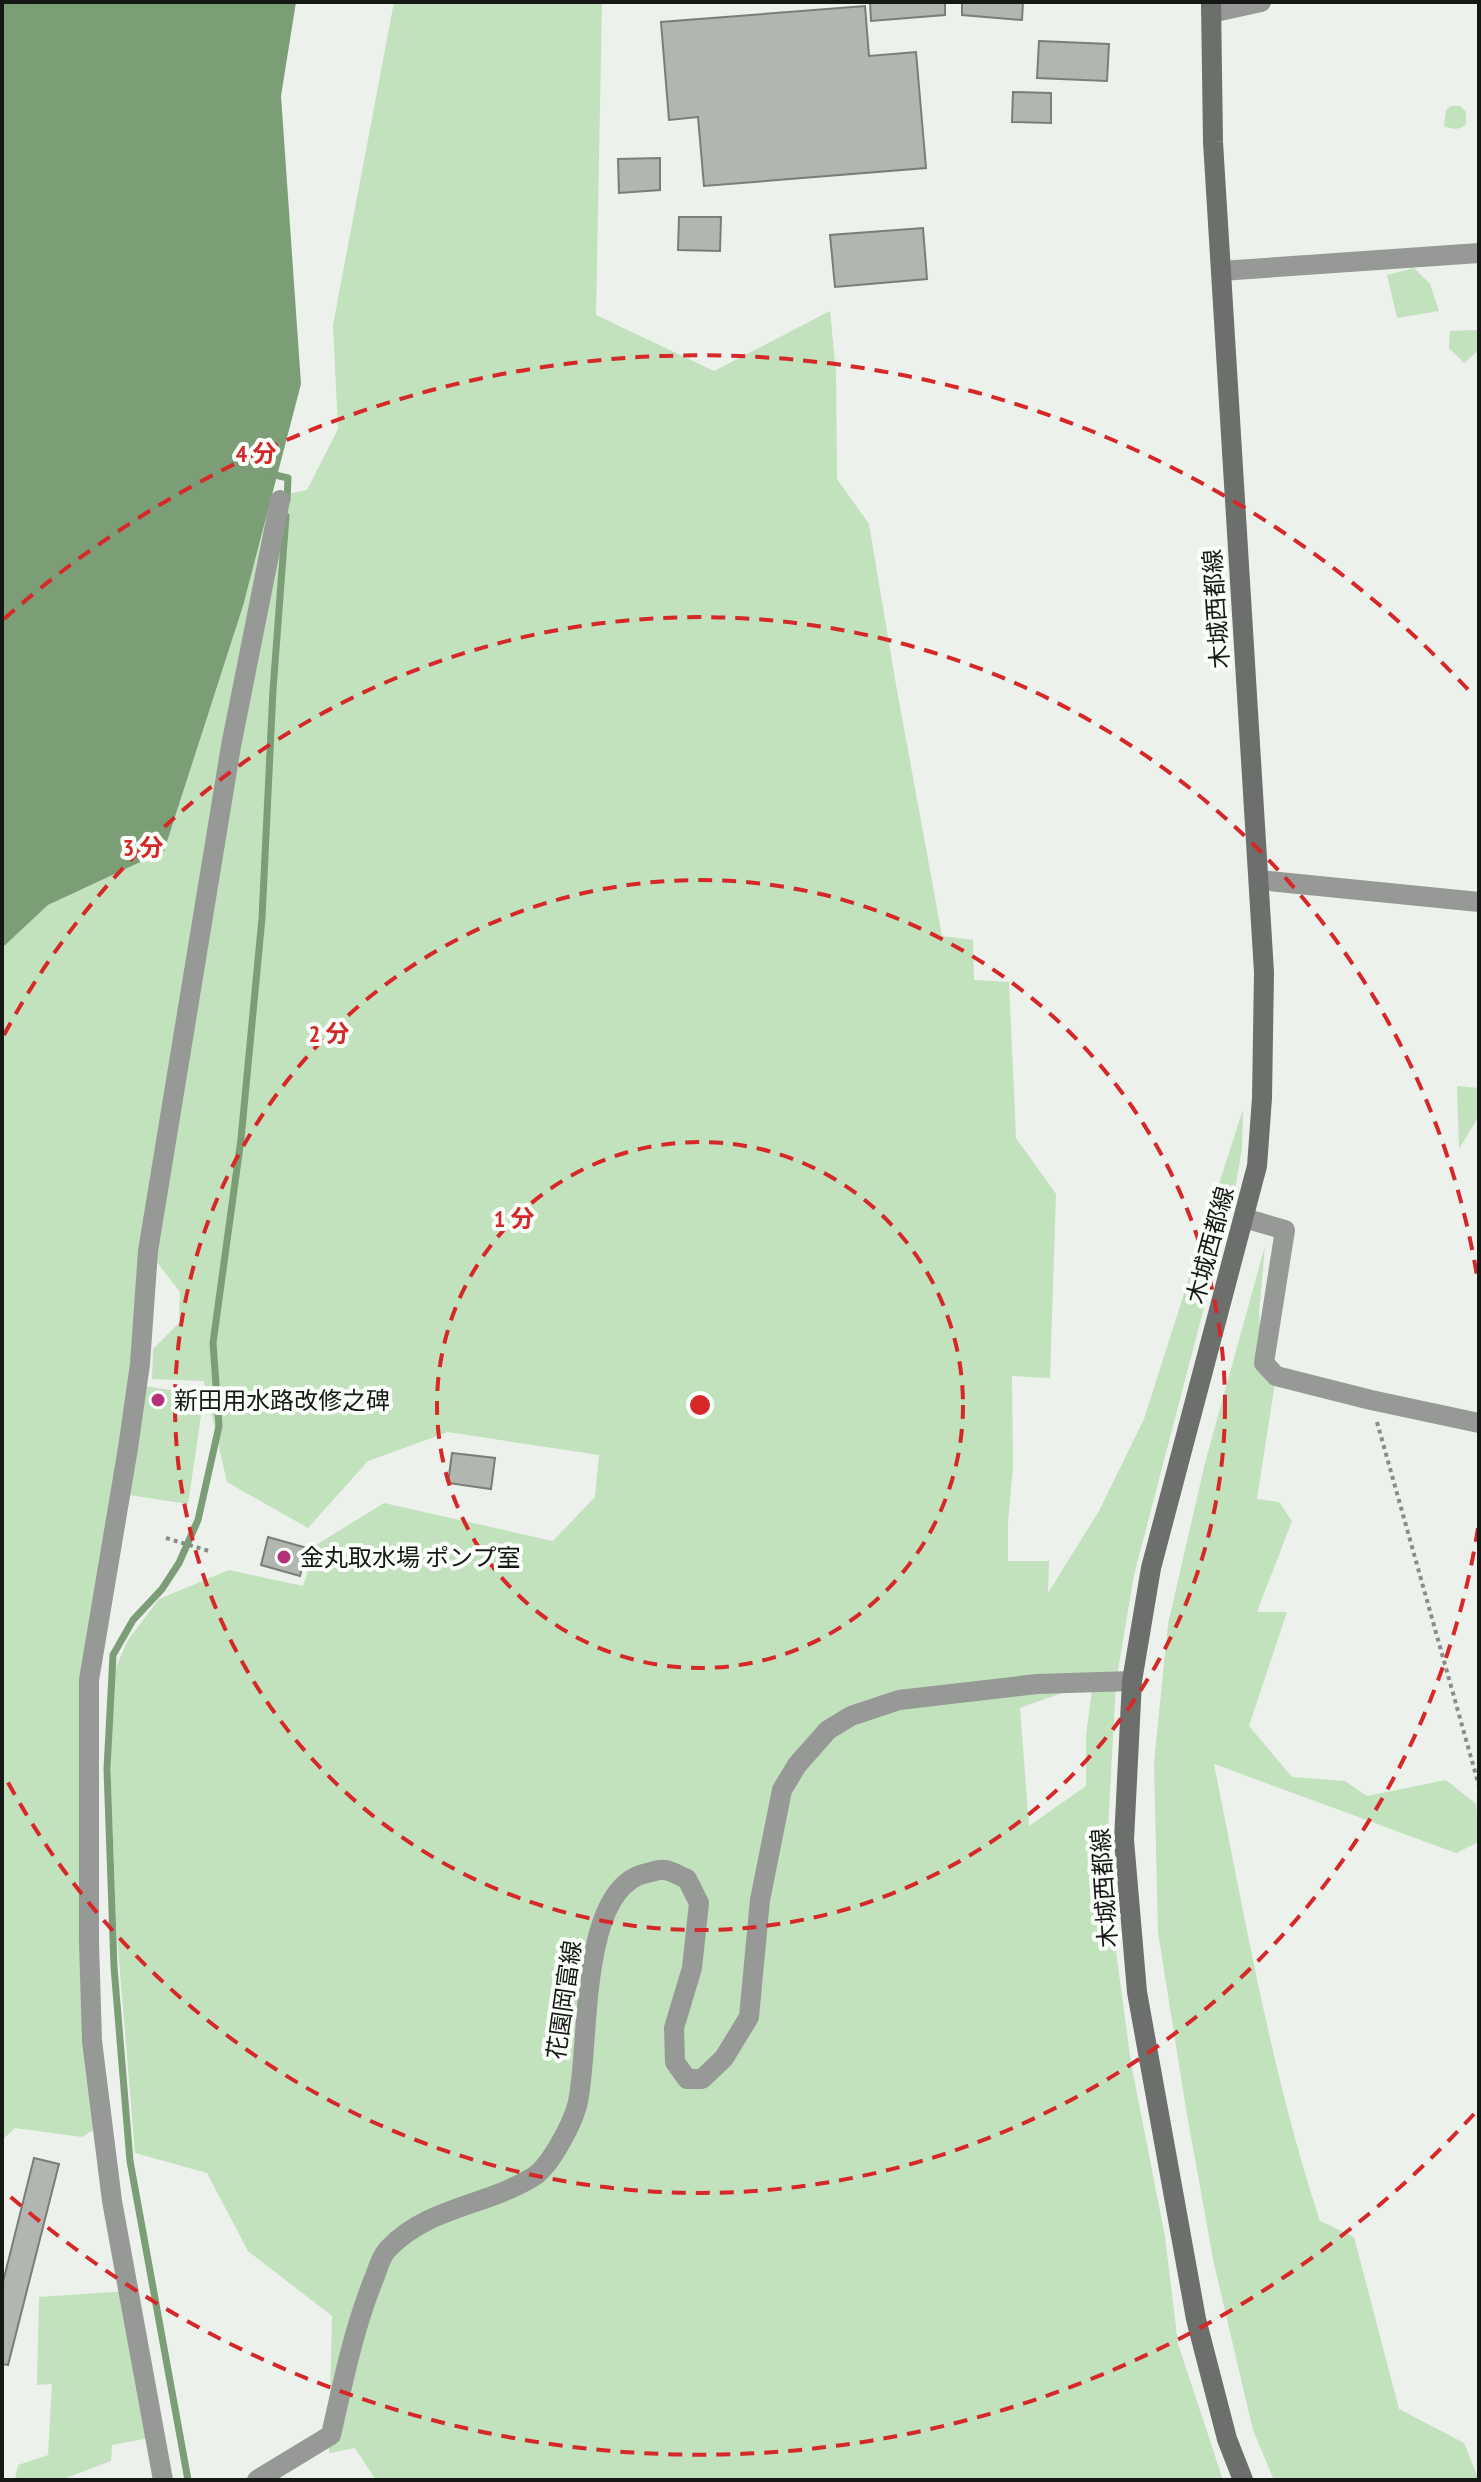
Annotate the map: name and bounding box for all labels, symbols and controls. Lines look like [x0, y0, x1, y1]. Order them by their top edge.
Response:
text: 4 分 [236, 438, 276, 469]
street label: 木城西都線 [1196, 548, 1236, 670]
text: 3 分 [123, 832, 163, 863]
text: 2 分 [309, 1018, 349, 1049]
street label: 木城西都線 [1179, 1183, 1241, 1307]
text: 1 分 [494, 1203, 534, 1234]
place label: 新田用水路改修之碑 [174, 1385, 390, 1416]
marker: 新田用水路改修之碑 [149, 1391, 167, 1409]
centre of rings [686, 1391, 714, 1419]
place label: 金丸取水場 ポンプ室 [300, 1542, 520, 1573]
marker: 金丸取水場 ポンプ室 [275, 1548, 293, 1566]
street label: 木城西都線 [1084, 1827, 1124, 1949]
street label: 花園岡富線 [540, 1938, 588, 2062]

